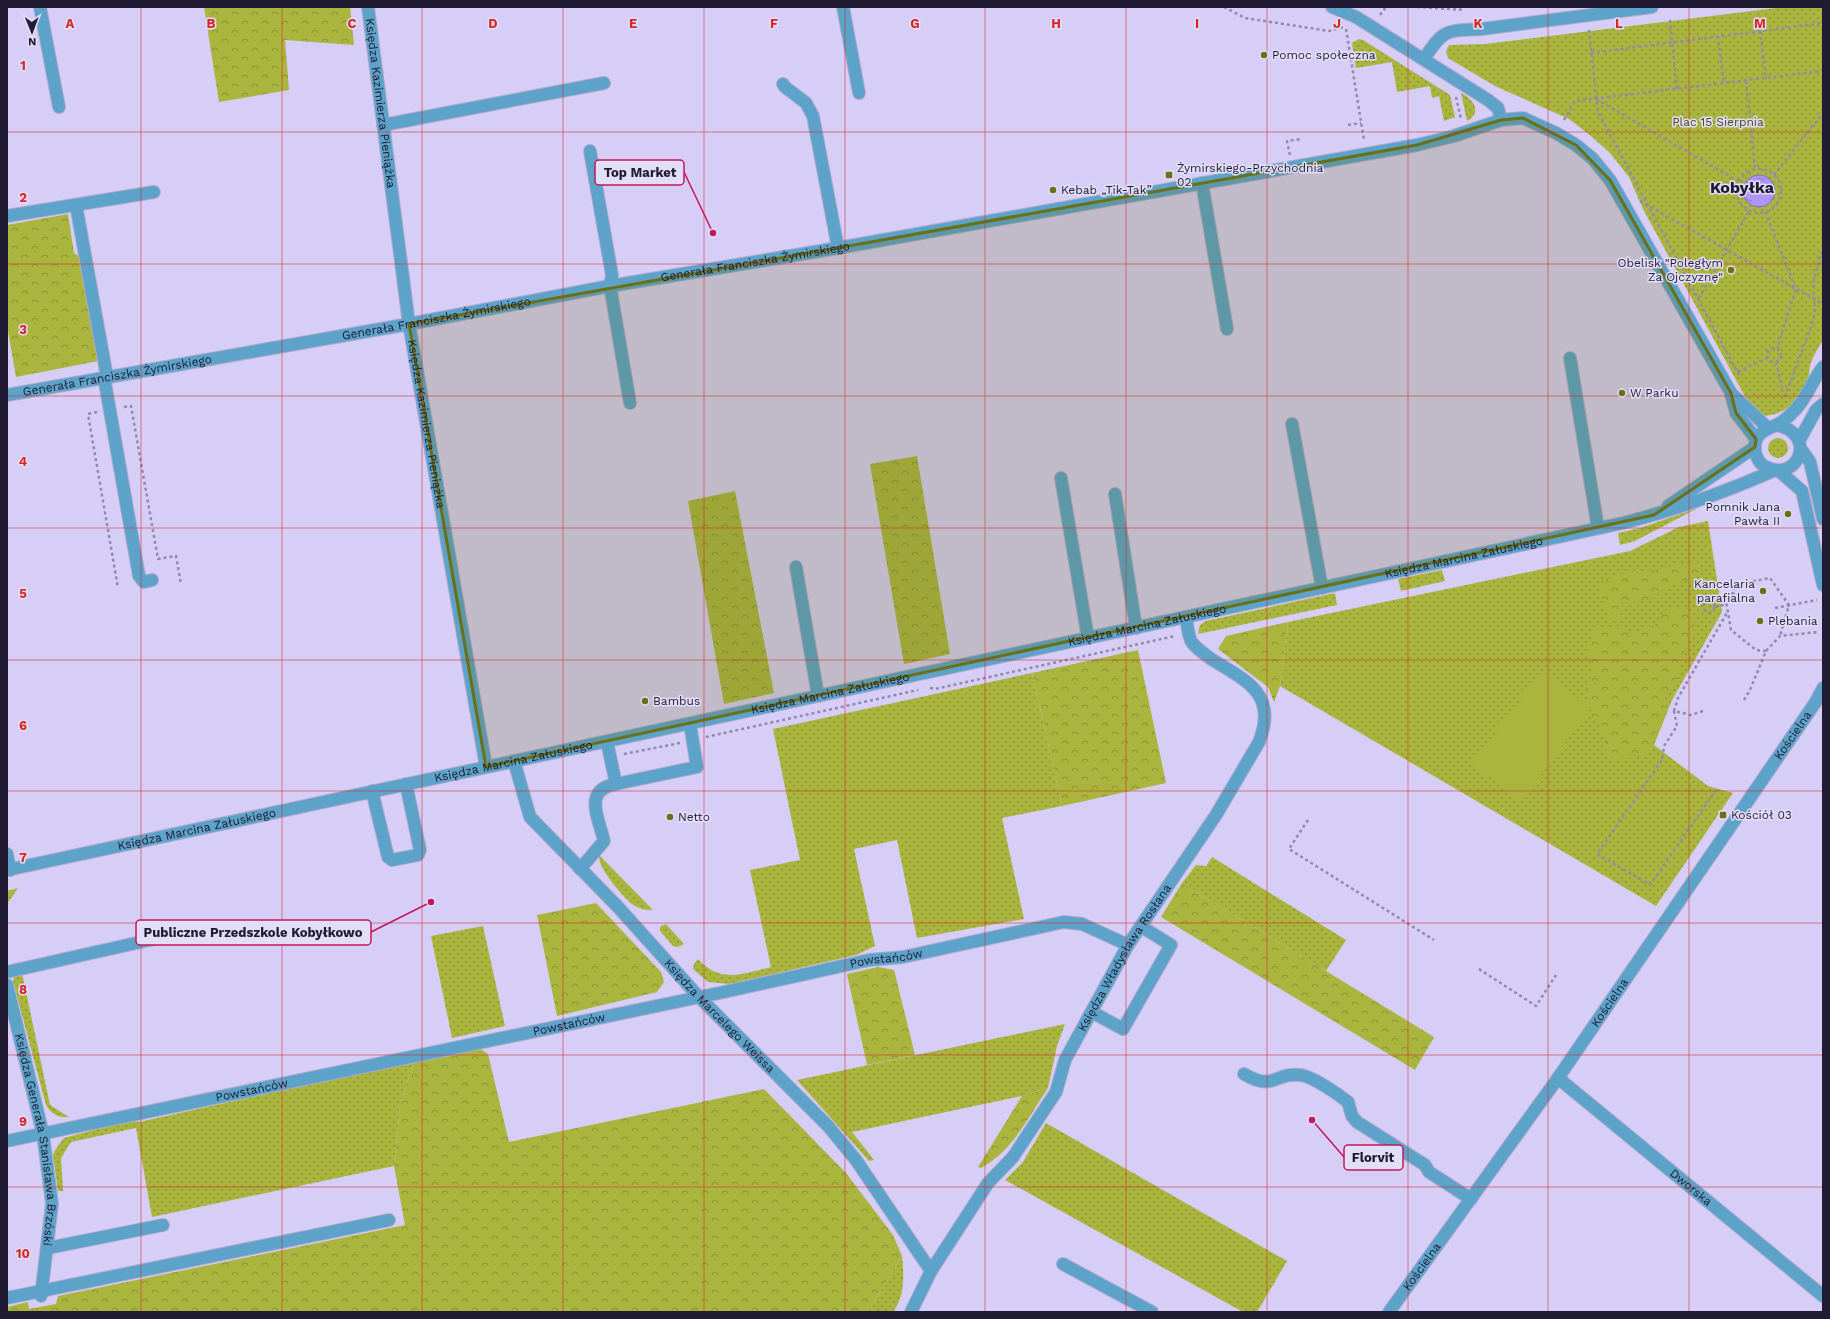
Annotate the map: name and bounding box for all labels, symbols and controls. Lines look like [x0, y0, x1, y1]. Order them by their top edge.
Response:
north arrow [12, 12, 52, 52]
text: A [66, 16, 75, 31]
text: B [207, 16, 216, 31]
text: C [348, 16, 357, 31]
text: D [488, 16, 498, 31]
text: E [629, 16, 637, 31]
text: F [770, 16, 778, 31]
text: G [910, 16, 920, 31]
text: H [1051, 16, 1061, 31]
text: I [1195, 16, 1199, 31]
text: J [1333, 16, 1341, 31]
text: K [1473, 16, 1483, 31]
text: L [1615, 16, 1623, 31]
text: M [1754, 16, 1766, 31]
street label: Księdza Kazimierza Pieniążka [363, 17, 398, 189]
text: N [28, 35, 36, 48]
place label: Pomoc społeczna [1272, 48, 1376, 62]
marker: Pomoc społeczna [1259, 50, 1269, 60]
text: 1 [20, 58, 26, 73]
park label: Plac 15 Sierpnia [1672, 115, 1764, 129]
callout: Top Market [595, 160, 684, 185]
place label: Żymirskiego-Przychodnia 02 [1177, 161, 1324, 189]
text: Top Market [604, 165, 677, 180]
marker: Żymirskiego-Przychodnia 02 [1164, 170, 1174, 180]
district label: Kobyłka [1710, 178, 1775, 197]
place label: Kebab „Tik-Tak” [1061, 183, 1152, 197]
marker: Kebab „Tik-Tak” [1048, 185, 1058, 195]
text: 2 [19, 190, 27, 205]
street label: Generała Franciszka Żymirskiego [660, 239, 851, 284]
place label: Obelisk "Poległym Za Ojczyznę" [1617, 256, 1723, 284]
marker: Obelisk "Poległym Za Ojczyznę" [1726, 265, 1736, 275]
street label: Generała Franciszka Żymirskiego [341, 294, 532, 343]
text: 3 [19, 322, 27, 337]
street label: Księdza Kazimierza Pieniążka [405, 338, 448, 510]
street label: Generała Franciszka Żymirskiego [22, 352, 213, 399]
place label: W Parku [1630, 386, 1679, 400]
marker: W Parku [1617, 388, 1627, 398]
text: 4 [19, 454, 28, 469]
place label: Pomnik Jana Pawła II [1706, 500, 1780, 528]
marker: Pomnik Jana Pawła II [1783, 509, 1793, 519]
street label: Księdza Marcina Załuskiego [1383, 533, 1544, 581]
place label: Kancelaria parafialna [1694, 577, 1755, 605]
text: 5 [19, 586, 27, 601]
marker: Kancelaria parafialna [1758, 586, 1768, 596]
street label: Księdza Marcina Załuskiego [1067, 601, 1227, 649]
place label: Plebania [1768, 614, 1818, 628]
marker: Plebania [1755, 616, 1765, 626]
street label: Księdza Marcina Załuskiego [750, 669, 911, 717]
place label: Bambus [653, 694, 700, 708]
marker: Bambus [640, 696, 650, 706]
street label: Kościelna [1771, 708, 1814, 762]
text: 6 [19, 718, 27, 733]
street label: Księdza Marcina Załuskiego [433, 737, 594, 785]
street label: Księdza Marcina Załuskiego [116, 805, 277, 853]
place label: Kościół 03 [1731, 808, 1792, 822]
place label: Netto [678, 810, 710, 824]
marker: Kościół 03 [1718, 810, 1728, 820]
marker: Netto [665, 812, 675, 822]
text: 7 [19, 850, 27, 865]
street label: Księdza Władysława Rosłana [1075, 881, 1174, 1034]
callout: Publiczne Przedszkole Kobyłkowo [136, 920, 371, 945]
text: Publiczne Przedszkole Kobyłkowo [144, 925, 363, 940]
street label: Powstańców [848, 946, 924, 971]
street label: Księdza Marcelego Weissa [661, 956, 778, 1076]
street label: Kościelna [1588, 976, 1631, 1030]
text: 8 [19, 982, 27, 997]
street label: Powstańców [532, 1010, 606, 1039]
street label: Księdza Generała Stanisława Brzóski [12, 1032, 59, 1247]
street label: Powstańców [214, 1076, 289, 1104]
text: 9 [19, 1114, 27, 1129]
callout: Florvit [1344, 1145, 1403, 1170]
text: Florvit [1352, 1150, 1394, 1165]
street label: Dworska [1667, 1166, 1715, 1209]
street label: Kościelna [1400, 1240, 1444, 1293]
text: 10 [16, 1246, 30, 1261]

